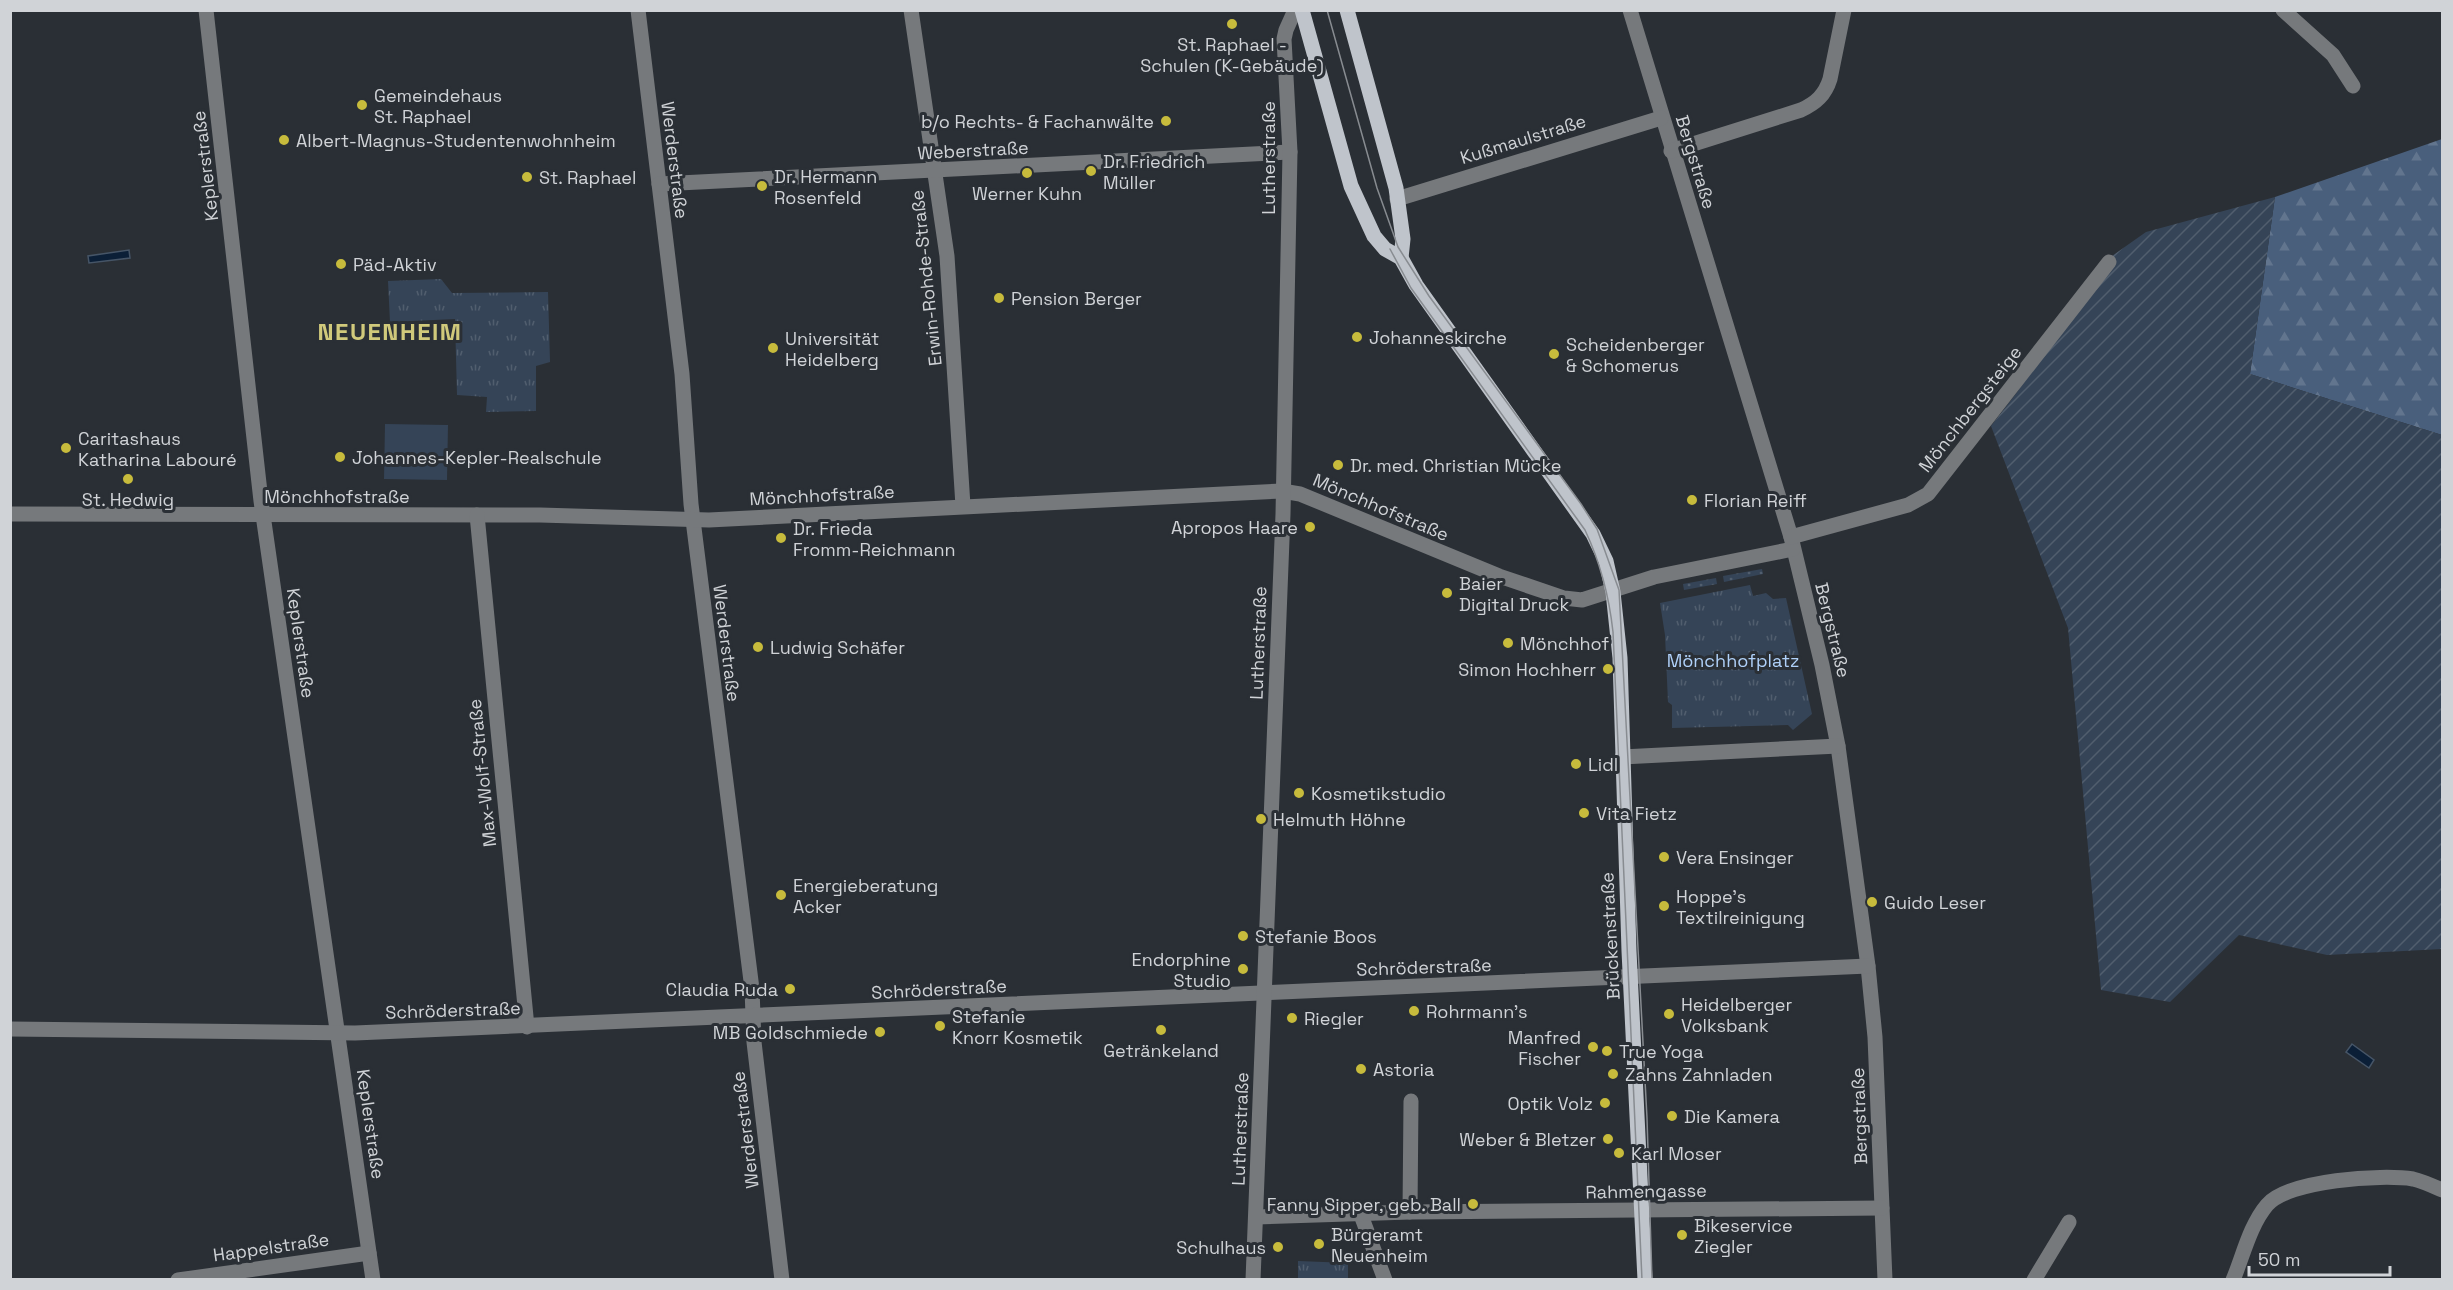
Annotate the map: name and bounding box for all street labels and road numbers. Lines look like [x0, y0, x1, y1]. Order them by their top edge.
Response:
street label: Werderstraße [656, 100, 694, 220]
street label: Lutherstraße [1257, 101, 1280, 215]
street label: Kußmaulstraße [1457, 109, 1589, 169]
street label: Keplerstraße [187, 110, 223, 222]
street label: Bergstraße [1671, 112, 1721, 212]
street label: Weberstraße [917, 136, 1029, 164]
street label: Erwin-Rohde-Straße [905, 189, 947, 367]
street label: Mönchbergsteige [1913, 341, 2027, 477]
street label: Mönchhofstraße [1310, 468, 1452, 546]
street label: Mönchhofstraße [749, 480, 895, 510]
street label: Mönchhofstraße [264, 485, 410, 508]
street label: Bergstraße [1810, 580, 1856, 680]
street label: Werderstraße [708, 583, 746, 703]
street label: Keplerstraße [282, 586, 320, 700]
street label: Lutherstraße [1245, 586, 1271, 700]
street label: Max-Wolf-Straße [463, 698, 501, 848]
street label: Brückenstraße [1595, 872, 1625, 1000]
street label: Schröderstraße [1356, 953, 1492, 981]
street label: Schröderstraße [871, 974, 1007, 1004]
street label: Schröderstraße [385, 996, 521, 1024]
street label: Keplerstraße [352, 1067, 390, 1181]
street label: Bergstraße [1846, 1067, 1872, 1165]
street label: Werderstraße [726, 1070, 764, 1190]
street label: Lutherstraße [1227, 1072, 1253, 1186]
street label: Rahmengasse [1585, 1178, 1707, 1204]
street label: Happelstraße [212, 1227, 330, 1267]

